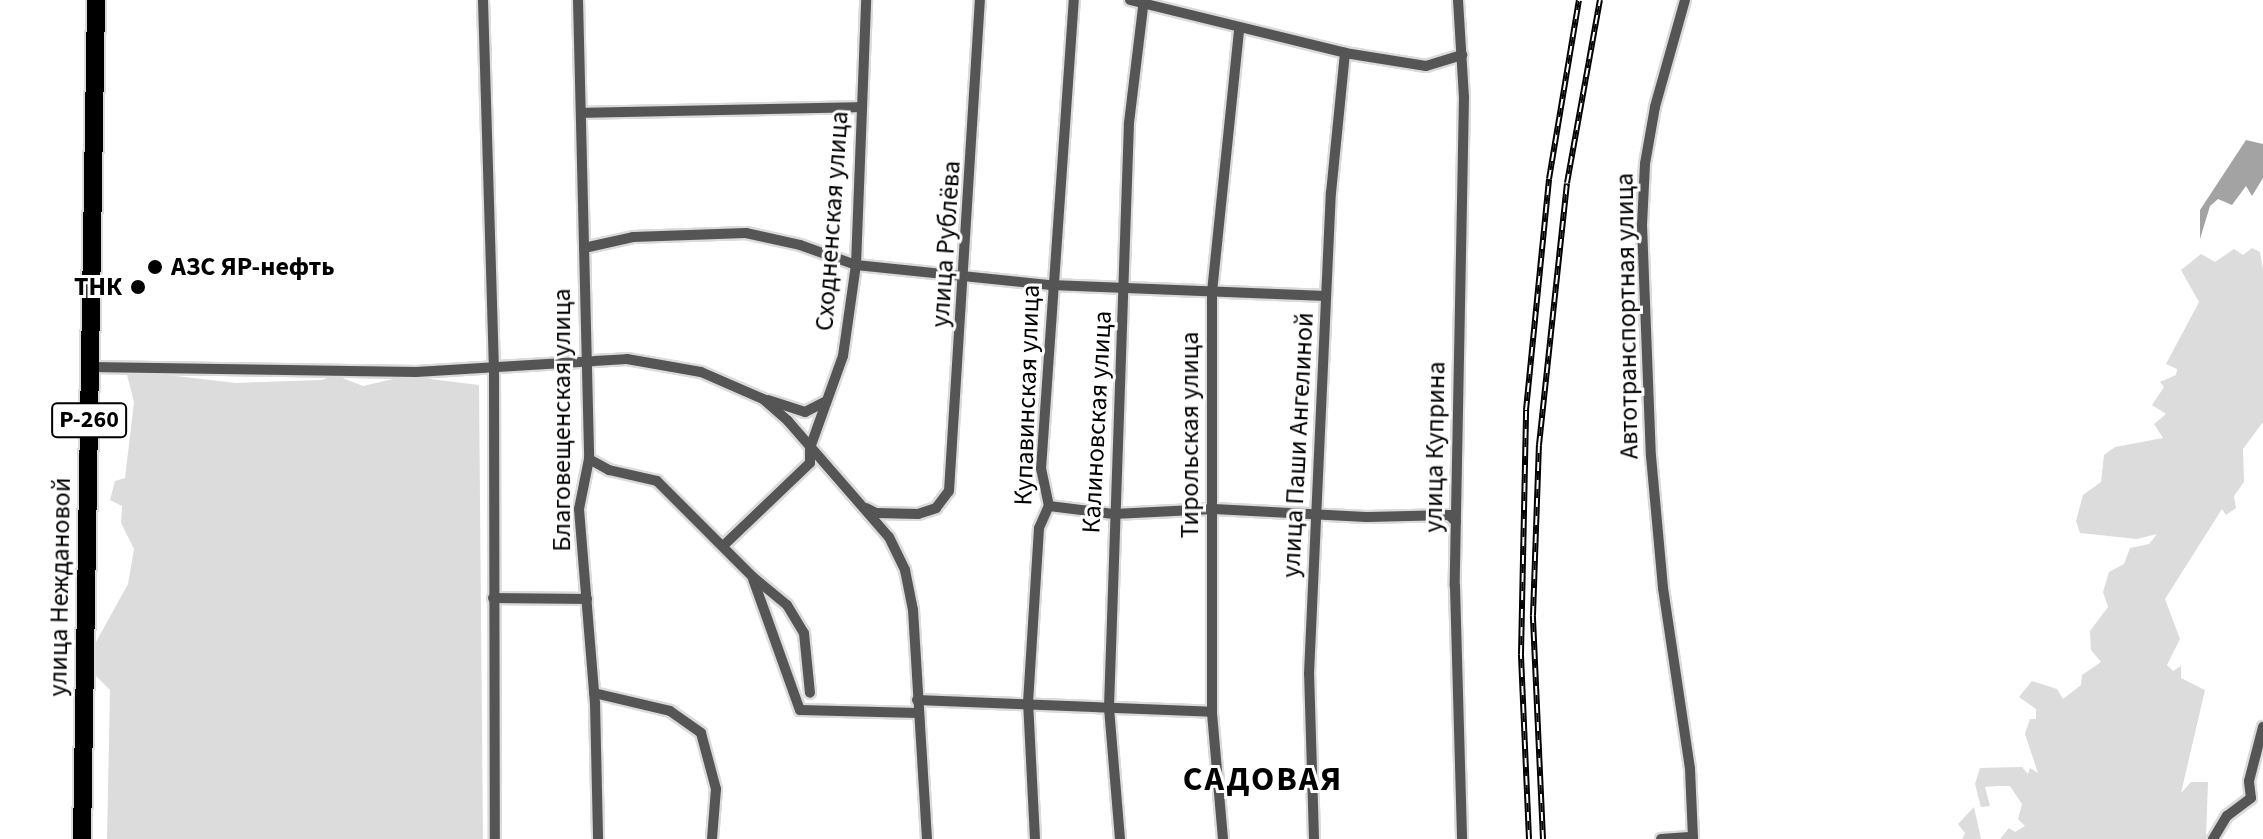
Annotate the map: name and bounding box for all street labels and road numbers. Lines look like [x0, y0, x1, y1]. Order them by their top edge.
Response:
street label: Сходненская улица [809, 110, 855, 332]
street label: улица Рублёва [925, 160, 967, 328]
street label: Автотранспортная улица [1609, 173, 1645, 459]
street label: Купавинская улица [1008, 284, 1046, 506]
street label: Благовещенская улица [546, 288, 578, 552]
street label: Калиновская улица [1076, 310, 1118, 534]
street label: улица Паши Ангелиной [1275, 312, 1321, 578]
street label: Тирольская улица [1174, 332, 1206, 538]
street label: улица Куприна [1418, 361, 1452, 533]
road number: Р-260 [51, 400, 127, 440]
street label: улица Неждановой [42, 477, 78, 697]

